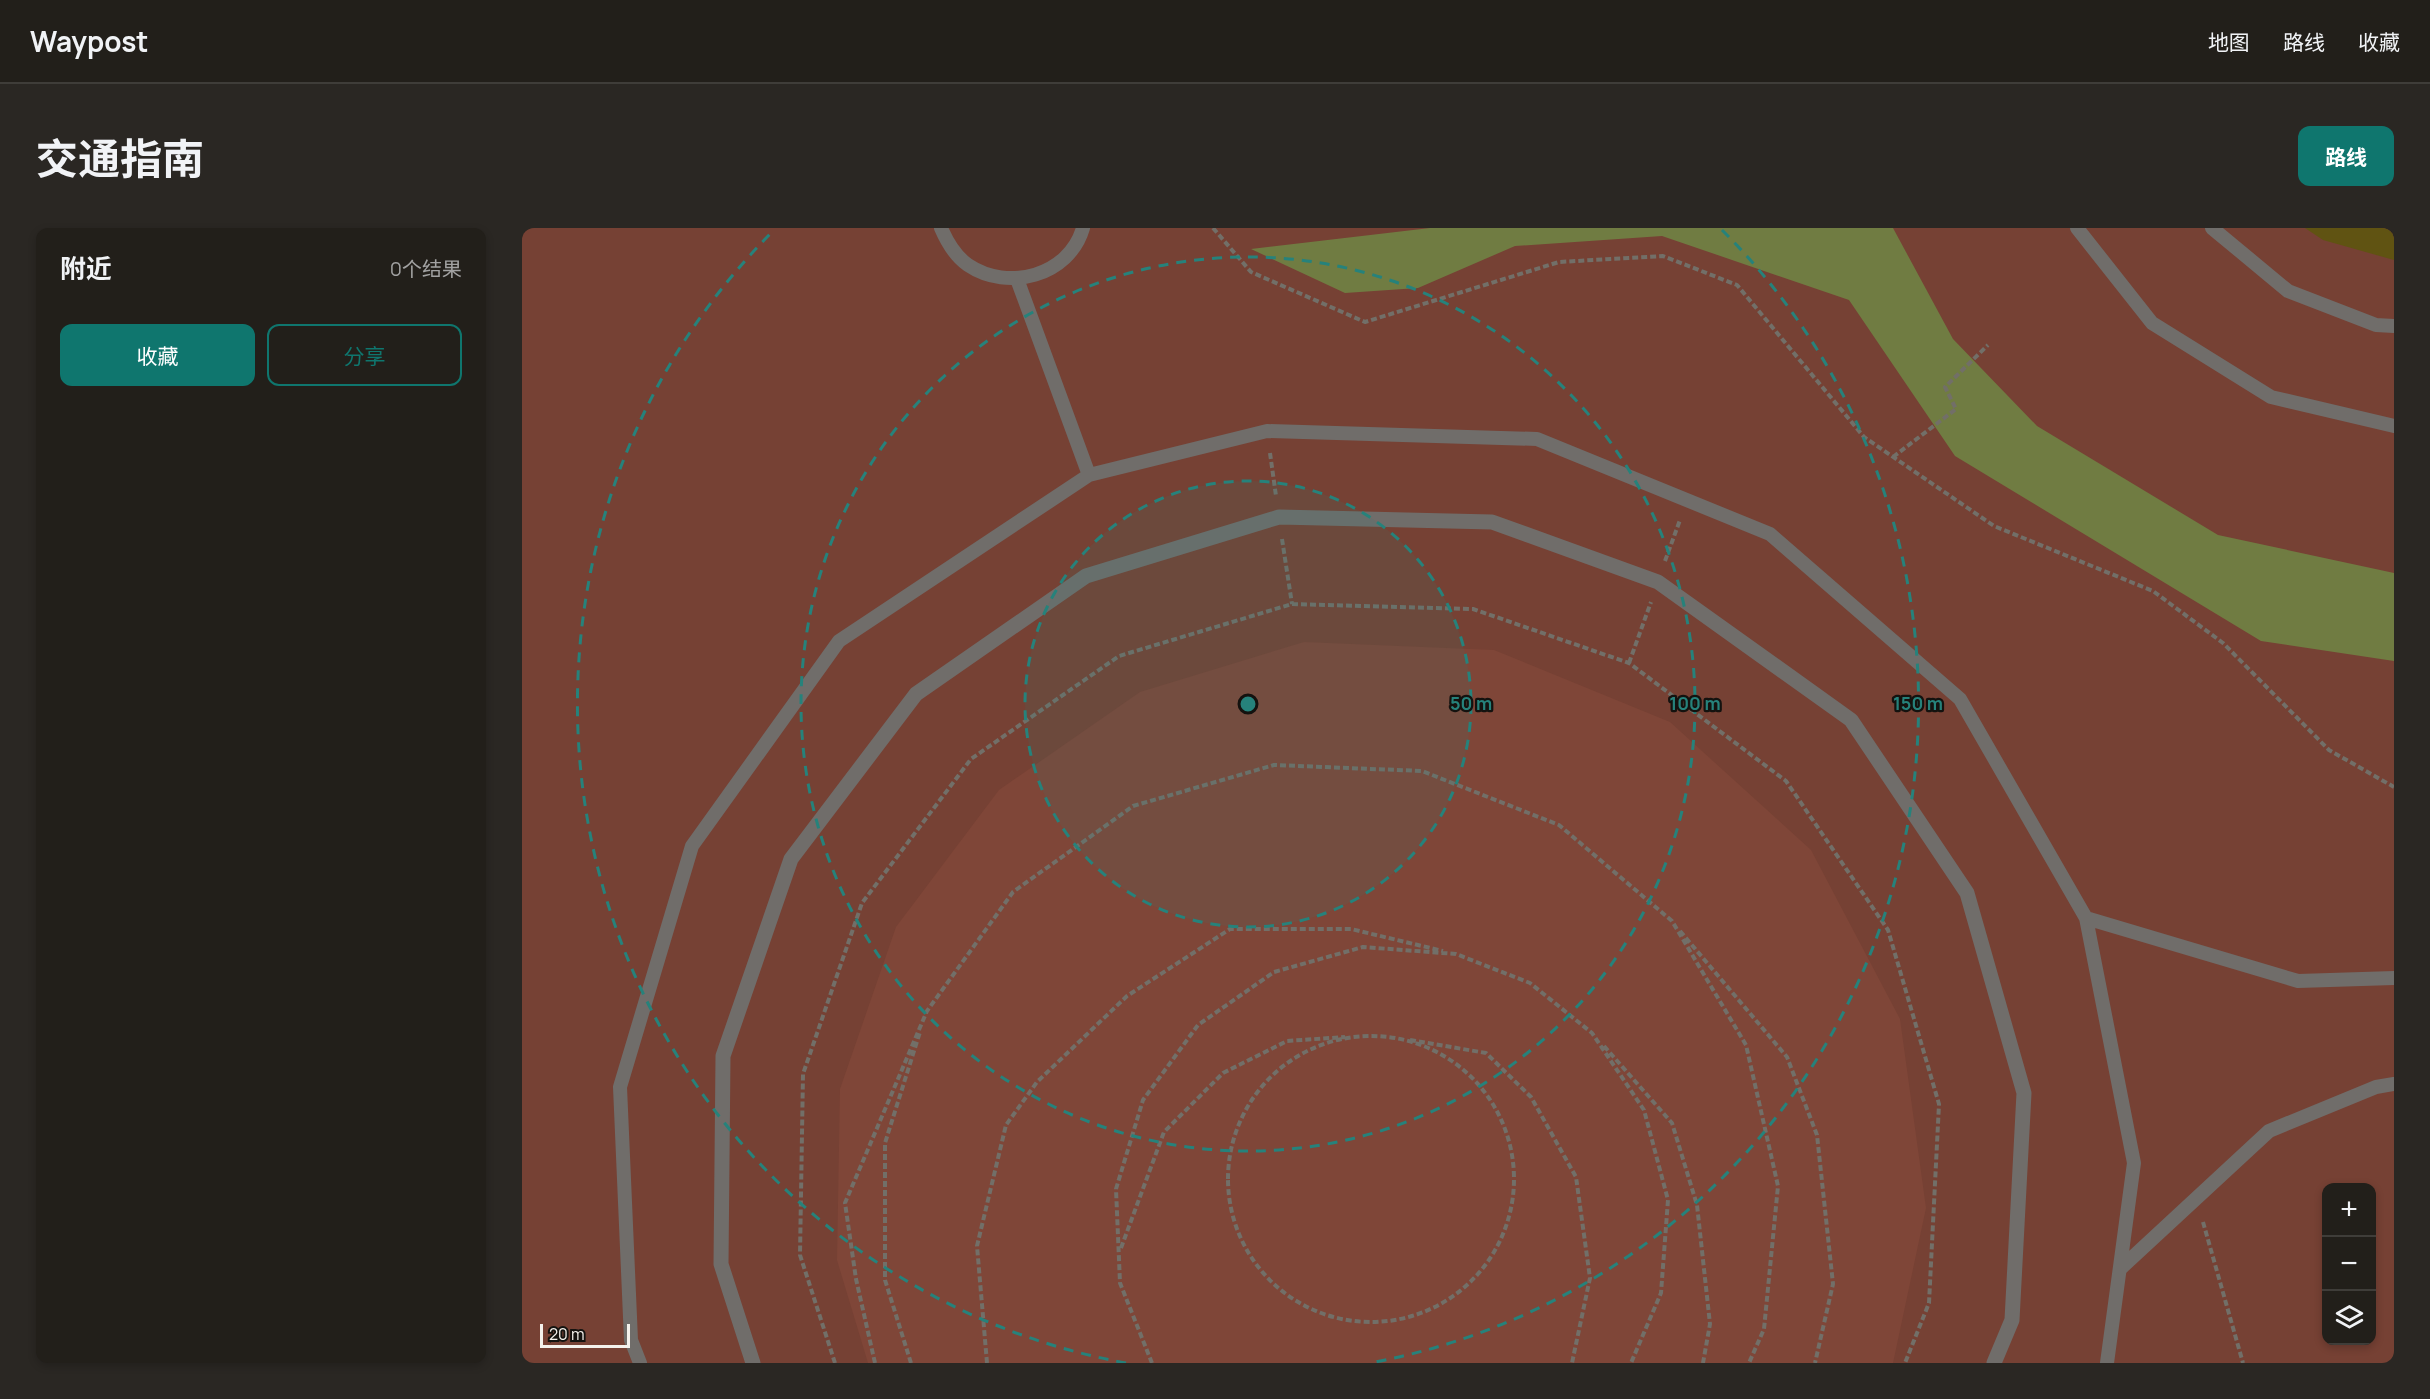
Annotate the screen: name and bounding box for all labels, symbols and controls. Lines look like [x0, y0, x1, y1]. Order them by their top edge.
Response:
text: Waypost [30, 22, 149, 60]
text: 地图 [2208, 28, 2250, 56]
text: 路线 [2283, 28, 2325, 56]
text: 收藏 [2358, 28, 2400, 56]
button: 路线 [2298, 126, 2394, 186]
text: 交通指南 [36, 129, 204, 187]
text: 附近 [60, 250, 112, 286]
text: 0个结果 [390, 255, 462, 282]
button: 收藏 [60, 324, 255, 386]
button: 分享 [267, 324, 462, 386]
text: 50 m [1450, 691, 1492, 715]
text: 100 m [1669, 691, 1721, 715]
text: 150 m [1893, 691, 1943, 715]
centre of rings [1238, 694, 1258, 714]
map controls [2322, 1183, 2376, 1345]
button: + [2322, 1183, 2376, 1237]
button: − [2322, 1237, 2376, 1291]
button: layers [2322, 1291, 2376, 1345]
scale bar [540, 1321, 630, 1348]
text: 20 m [549, 1323, 585, 1345]

